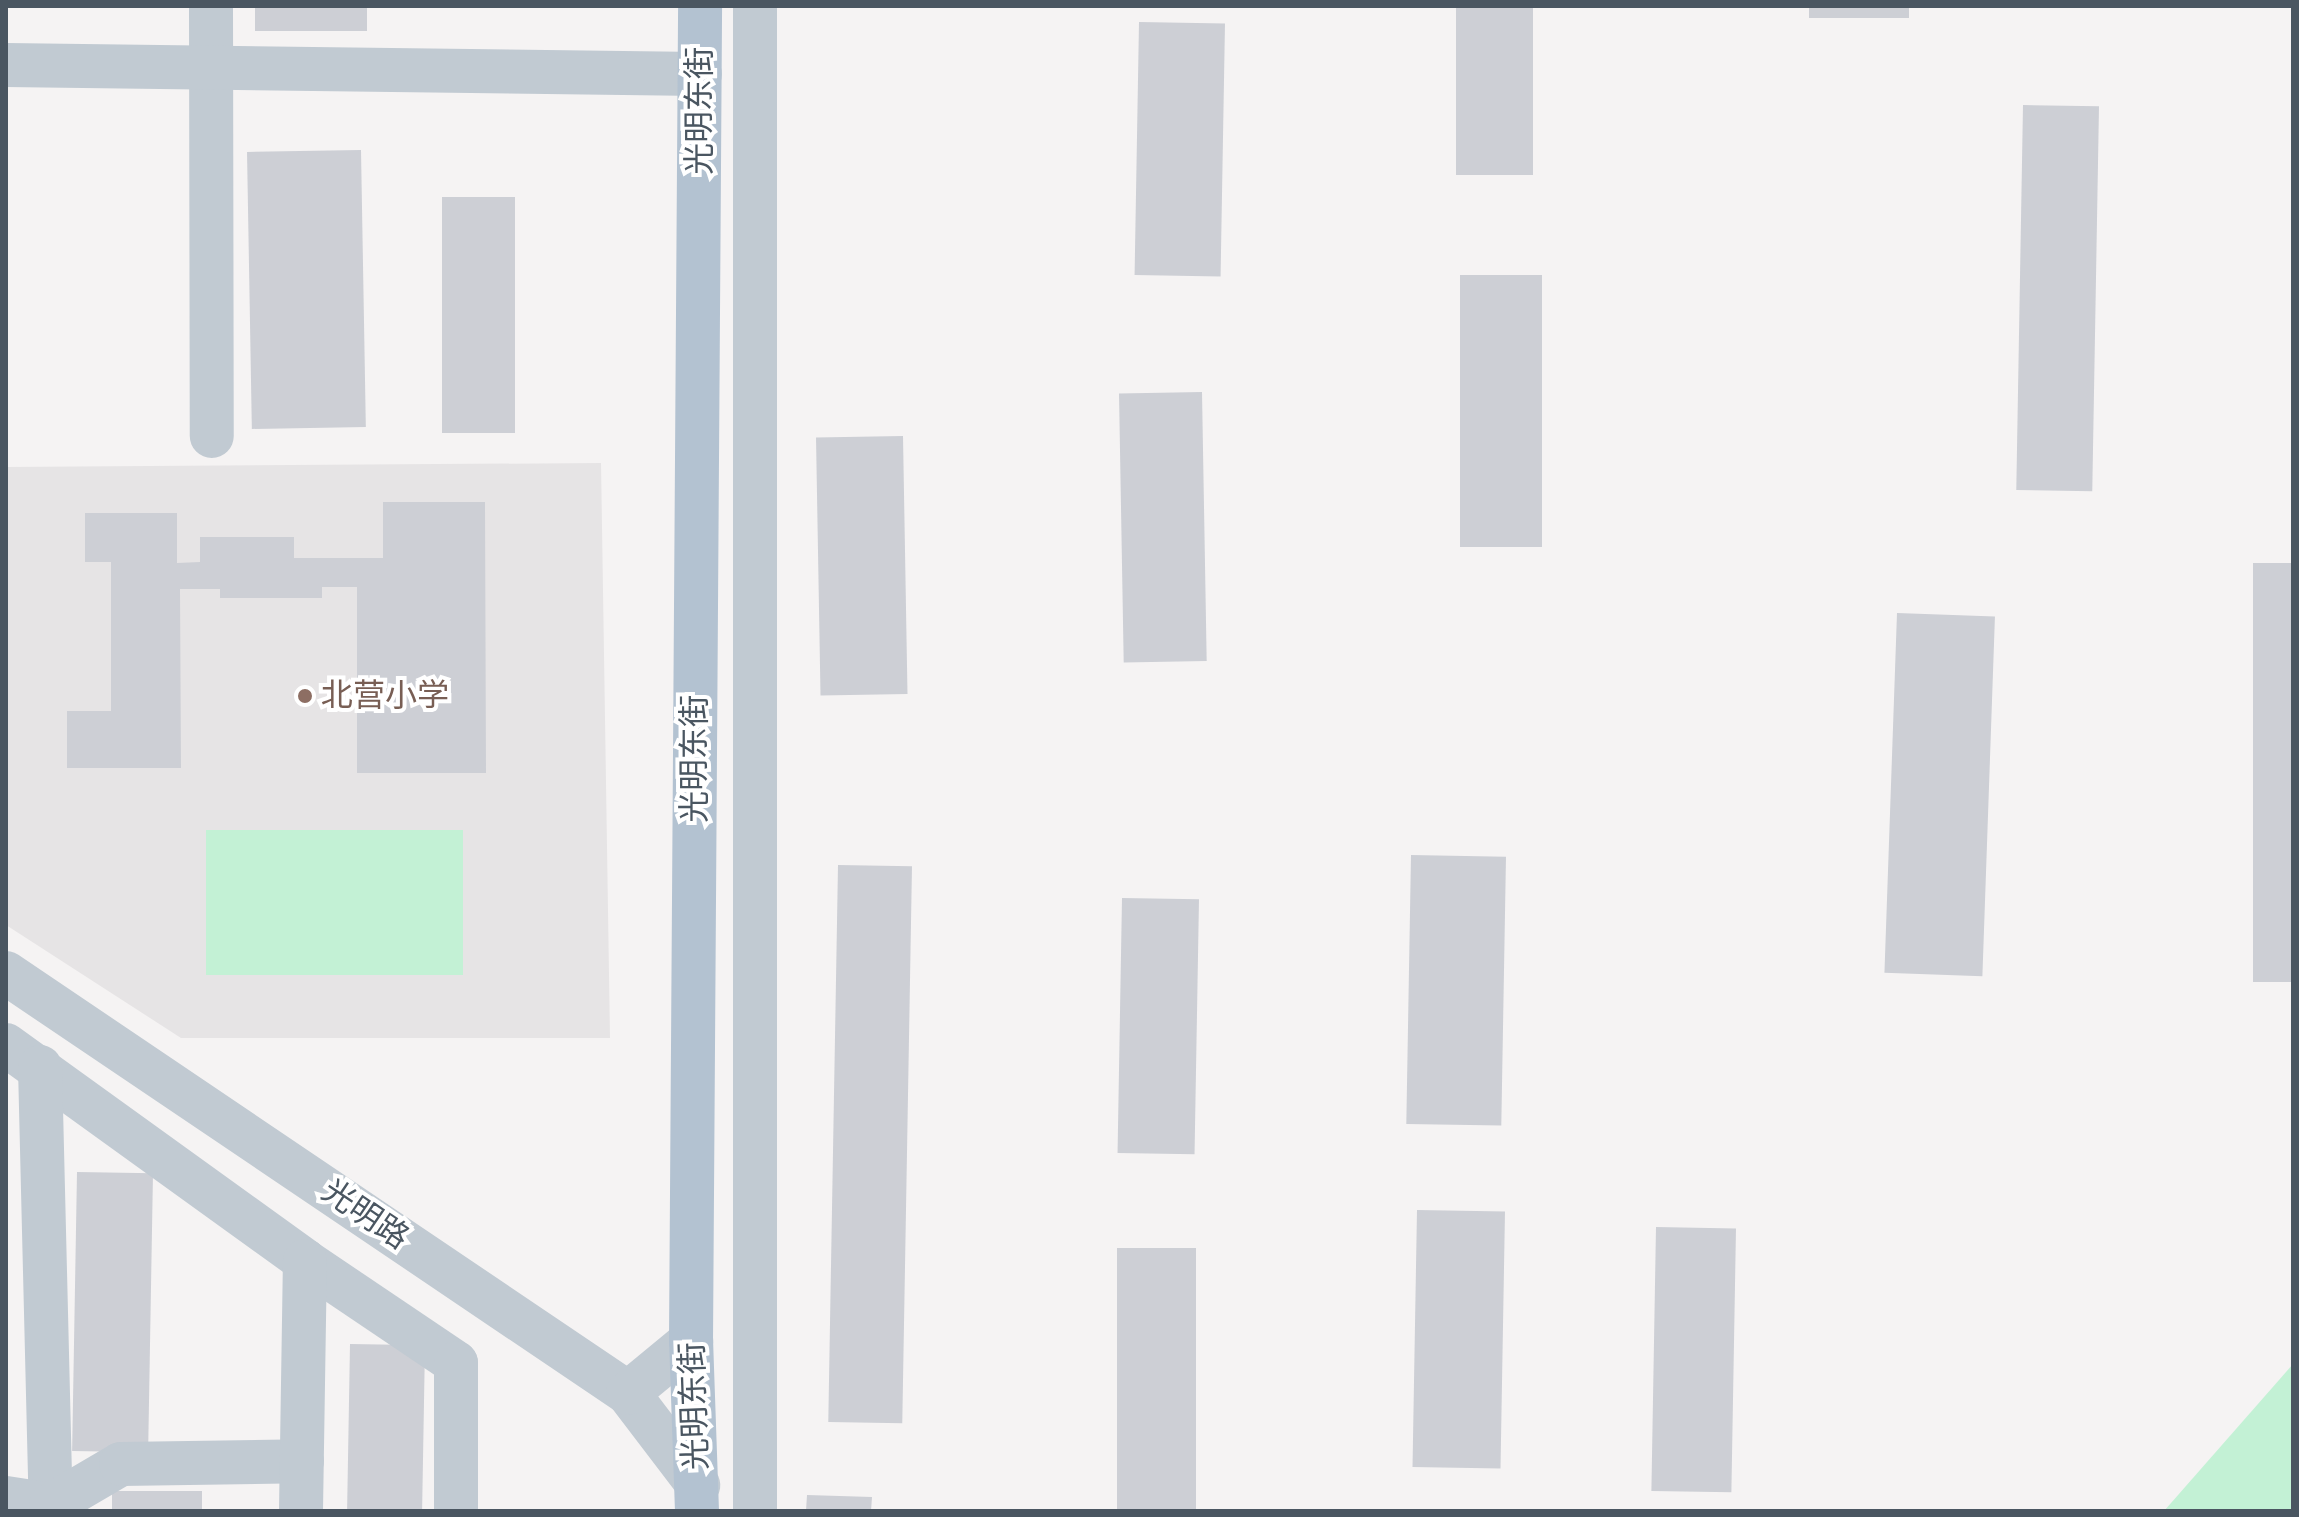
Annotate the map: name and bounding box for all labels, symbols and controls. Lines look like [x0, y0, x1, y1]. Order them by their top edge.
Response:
street label: 光明东街 [681, 47, 719, 175]
place label: 北营小学 [321, 677, 449, 715]
marker: 北营小学 [296, 687, 314, 705]
street label: 光明东街 [676, 695, 714, 823]
street label: 光明路 [314, 1172, 416, 1258]
street label: 光明东街 [674, 1341, 716, 1471]

